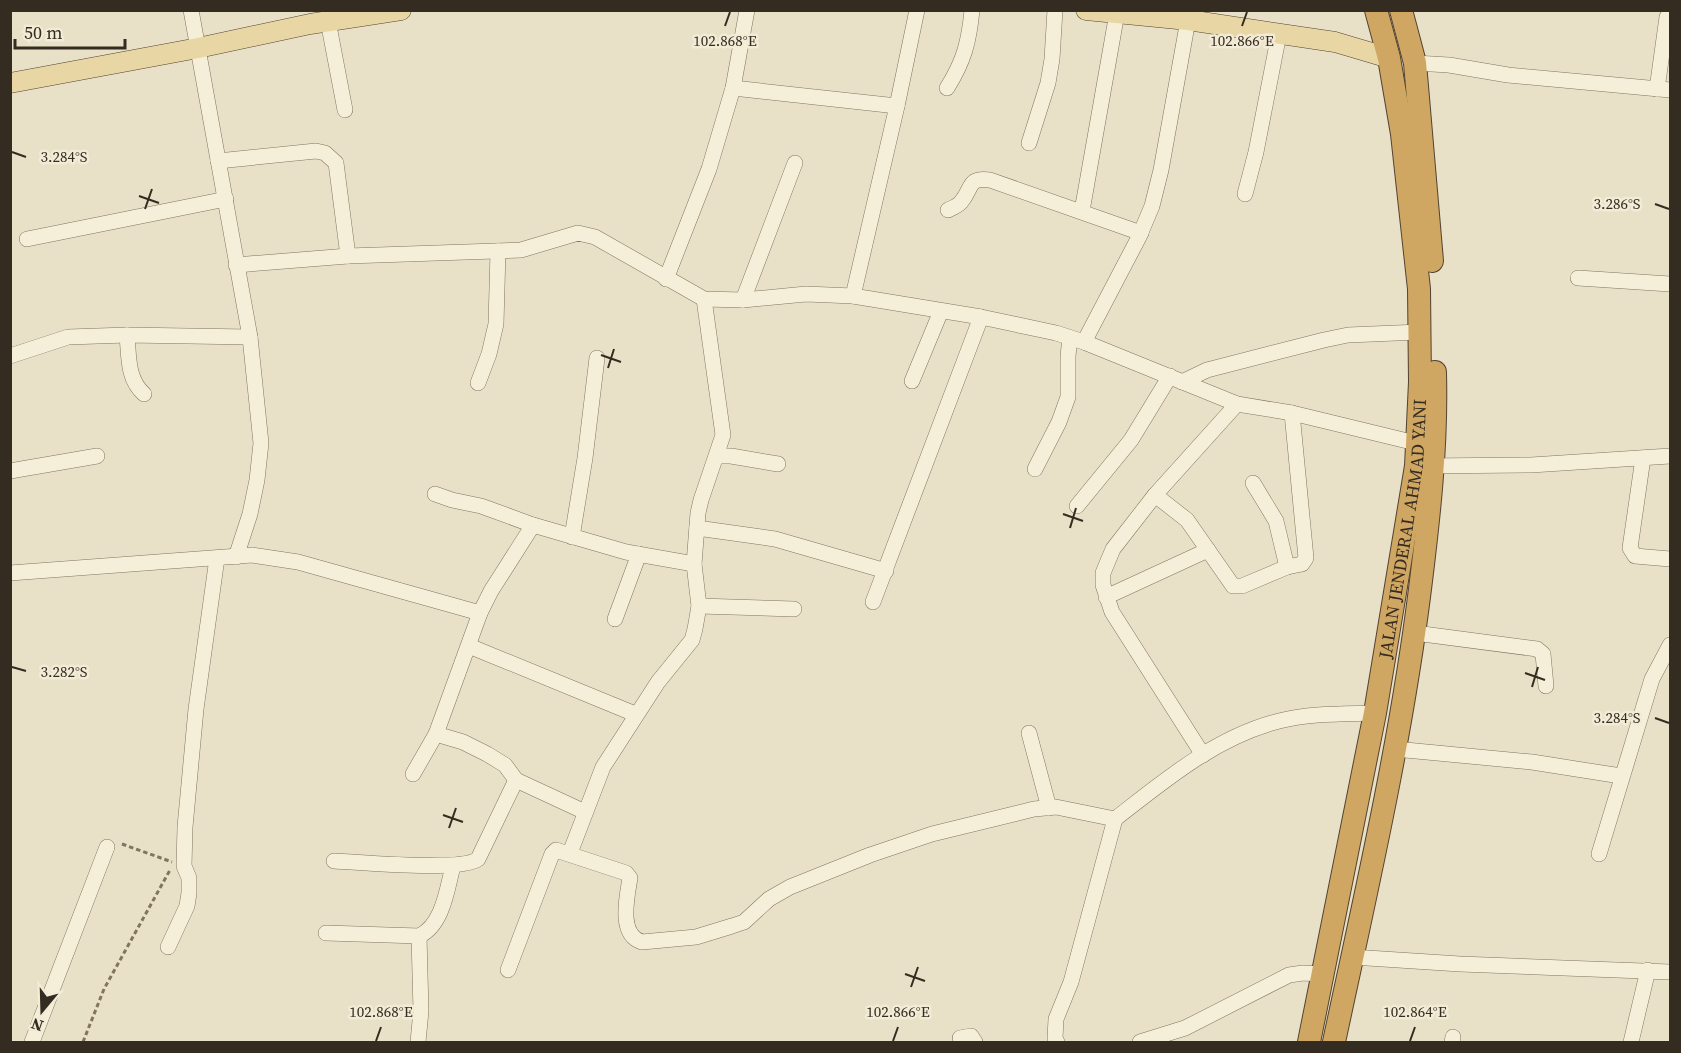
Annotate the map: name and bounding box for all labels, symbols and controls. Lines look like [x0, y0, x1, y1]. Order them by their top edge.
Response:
scale bar [15, 12, 124, 50]
text: 50 m [24, 20, 62, 45]
text: 102.868°E [693, 30, 757, 51]
text: 102.866°E [1210, 30, 1274, 51]
text: 3.284°S [40, 146, 88, 167]
text: 3.286°S [1593, 193, 1641, 214]
street label: JALAN JENDERAL AHMAD YANI [1372, 398, 1432, 661]
text: 3.282°S [40, 661, 88, 682]
text: 3.284°S [1593, 707, 1641, 728]
north arrow [12, 981, 72, 1041]
text: 102.868°E [349, 1001, 413, 1022]
text: 102.866°E [866, 1001, 930, 1022]
text: 102.864°E [1383, 1001, 1447, 1022]
text: N [28, 1013, 46, 1037]

